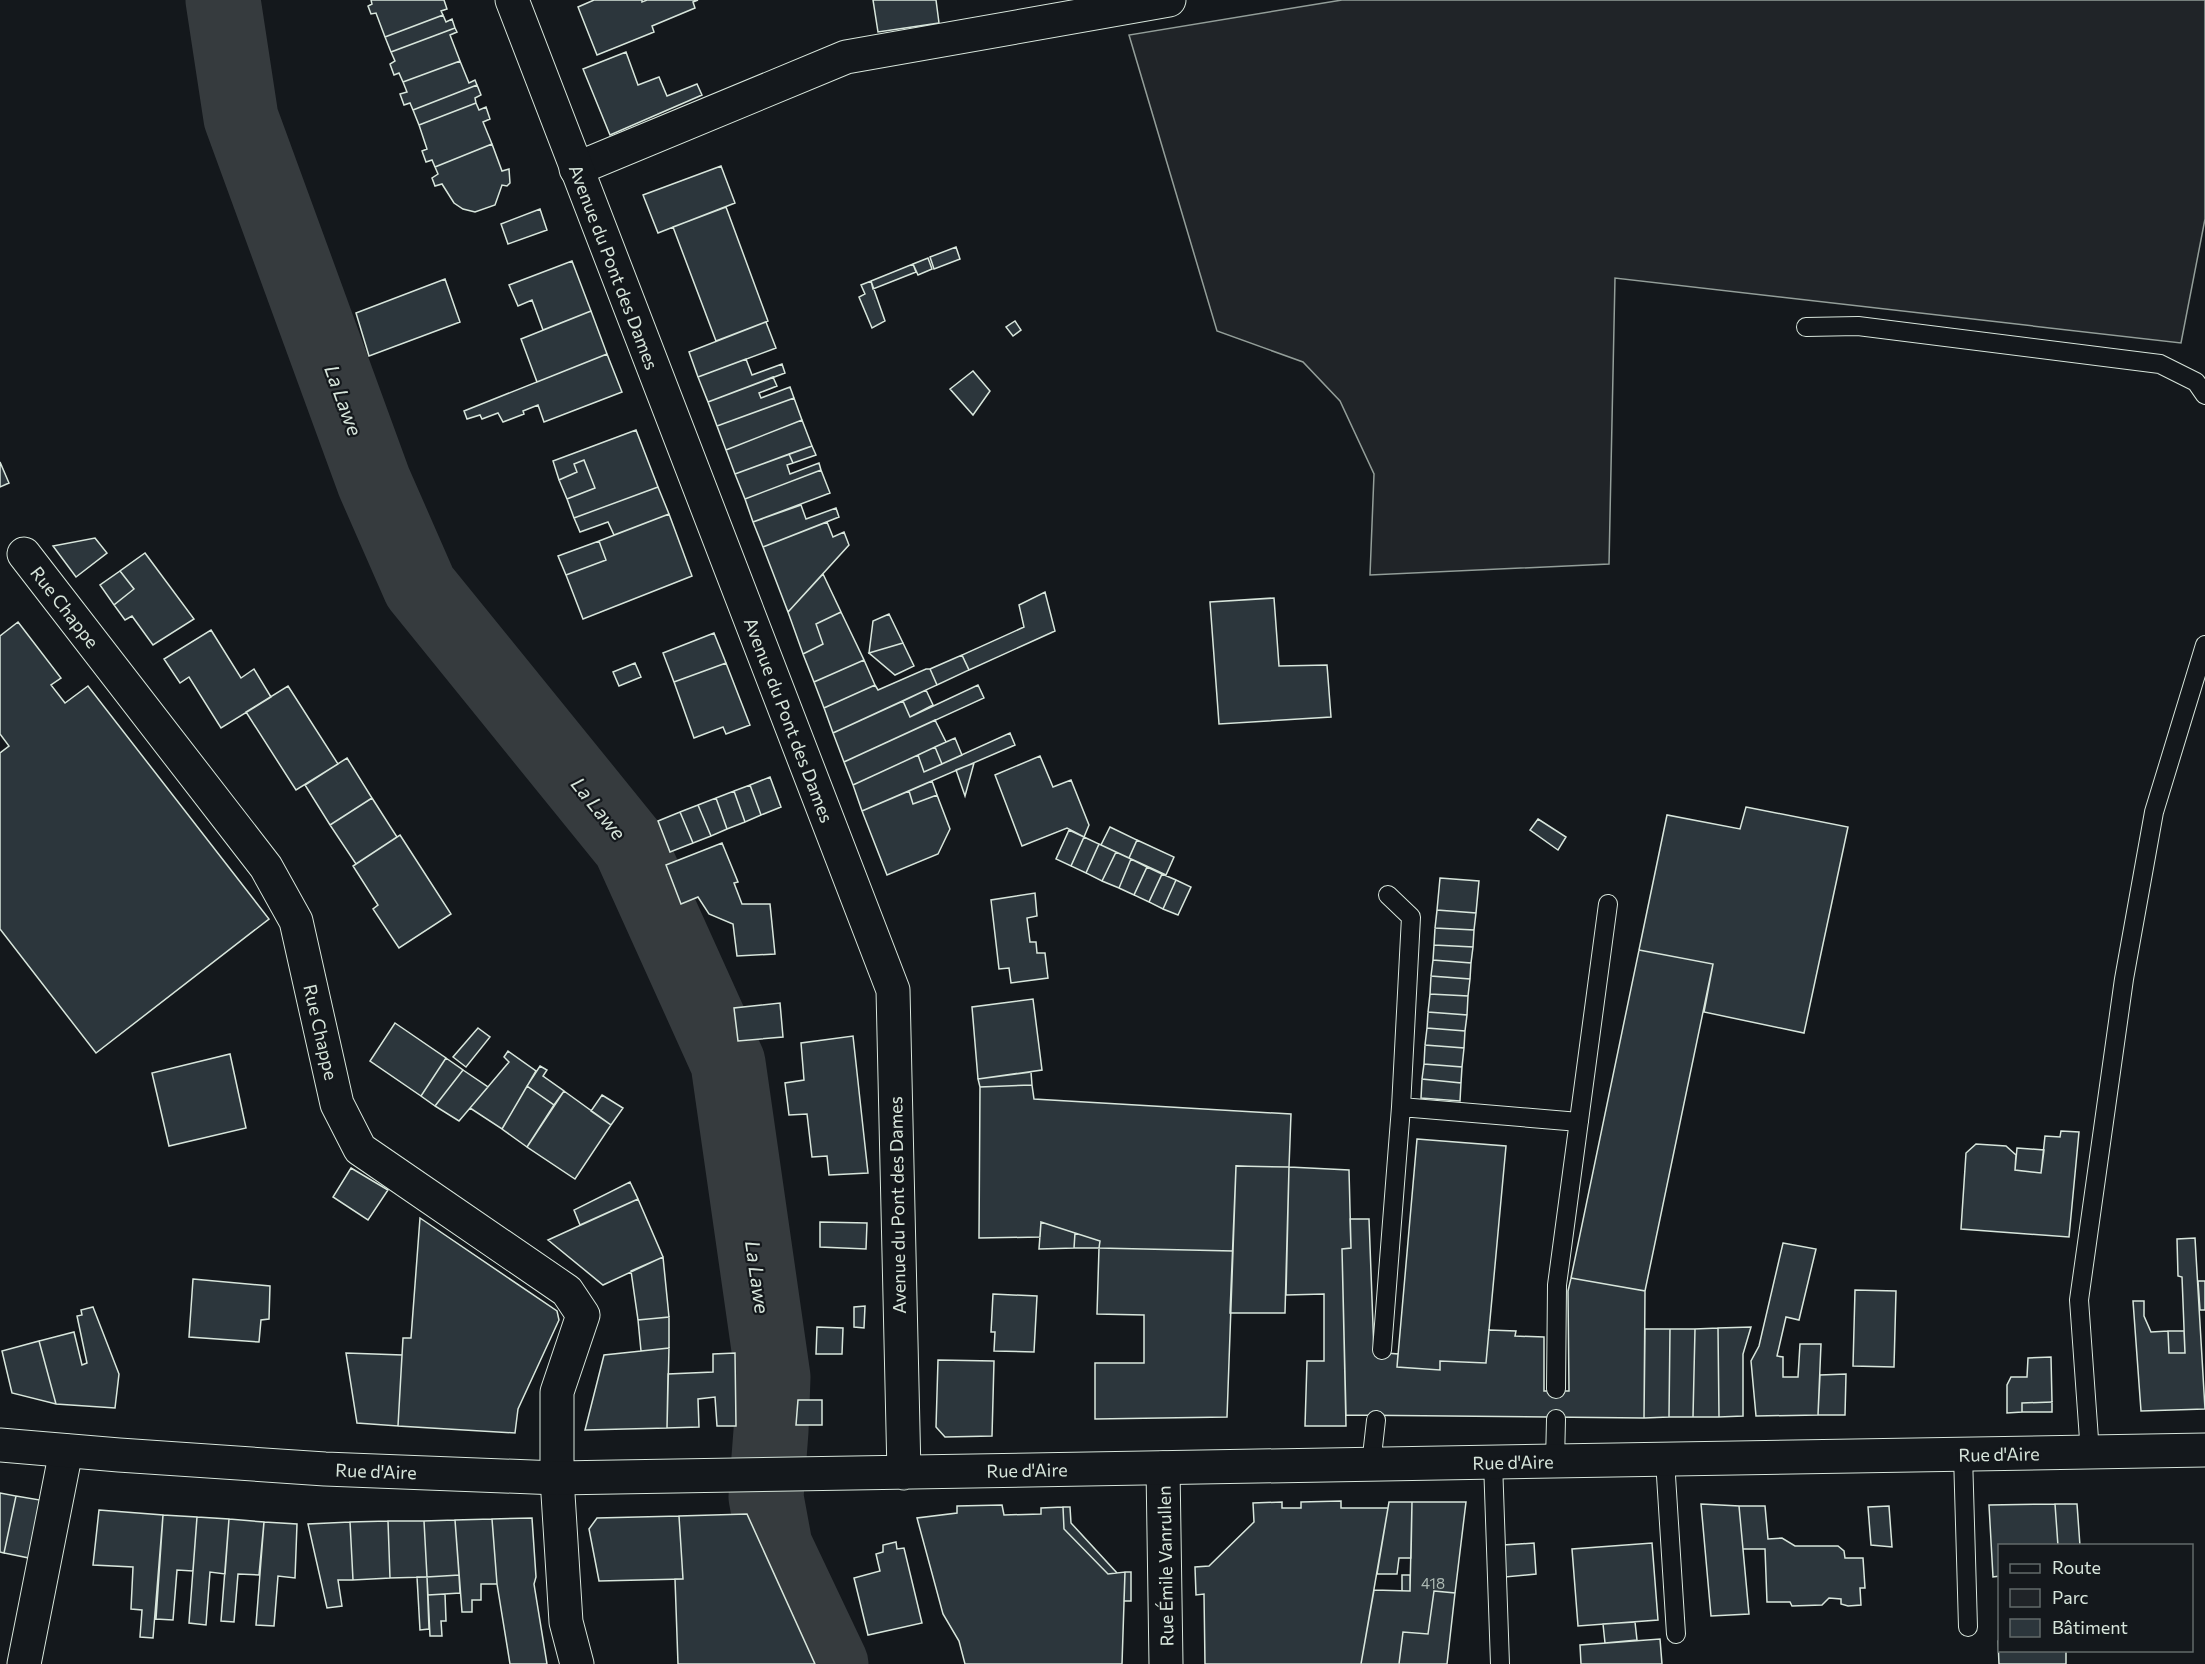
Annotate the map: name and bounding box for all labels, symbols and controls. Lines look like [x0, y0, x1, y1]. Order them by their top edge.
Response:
street label: Avenue du Pont des Dames [565, 161, 663, 373]
water label: La Lawe [320, 361, 368, 439]
street label: Rue Chappe [26, 562, 104, 652]
street label: Avenue du Pont des Dames [740, 614, 838, 826]
water label: La Lawe [567, 772, 632, 844]
street label: Rue Chappe [299, 982, 343, 1082]
street label: Avenue du Pont des Dames [884, 1096, 910, 1314]
water label: La Lawe [741, 1239, 775, 1316]
street label: Rue d'Aire [1958, 1442, 2040, 1466]
street label: Rue d'Aire [1472, 1450, 1554, 1474]
street label: Rue d'Aire [986, 1458, 1068, 1482]
street label: Rue d'Aire [335, 1459, 417, 1483]
street label: Rue Émile Vanrullen [1153, 1485, 1177, 1647]
legend [1998, 1544, 2193, 1652]
text: Route [2052, 1556, 2101, 1578]
house number: 418 [1421, 1574, 1445, 1592]
text: Parc [2052, 1586, 2089, 1608]
text: Bâtiment [2052, 1616, 2128, 1638]

